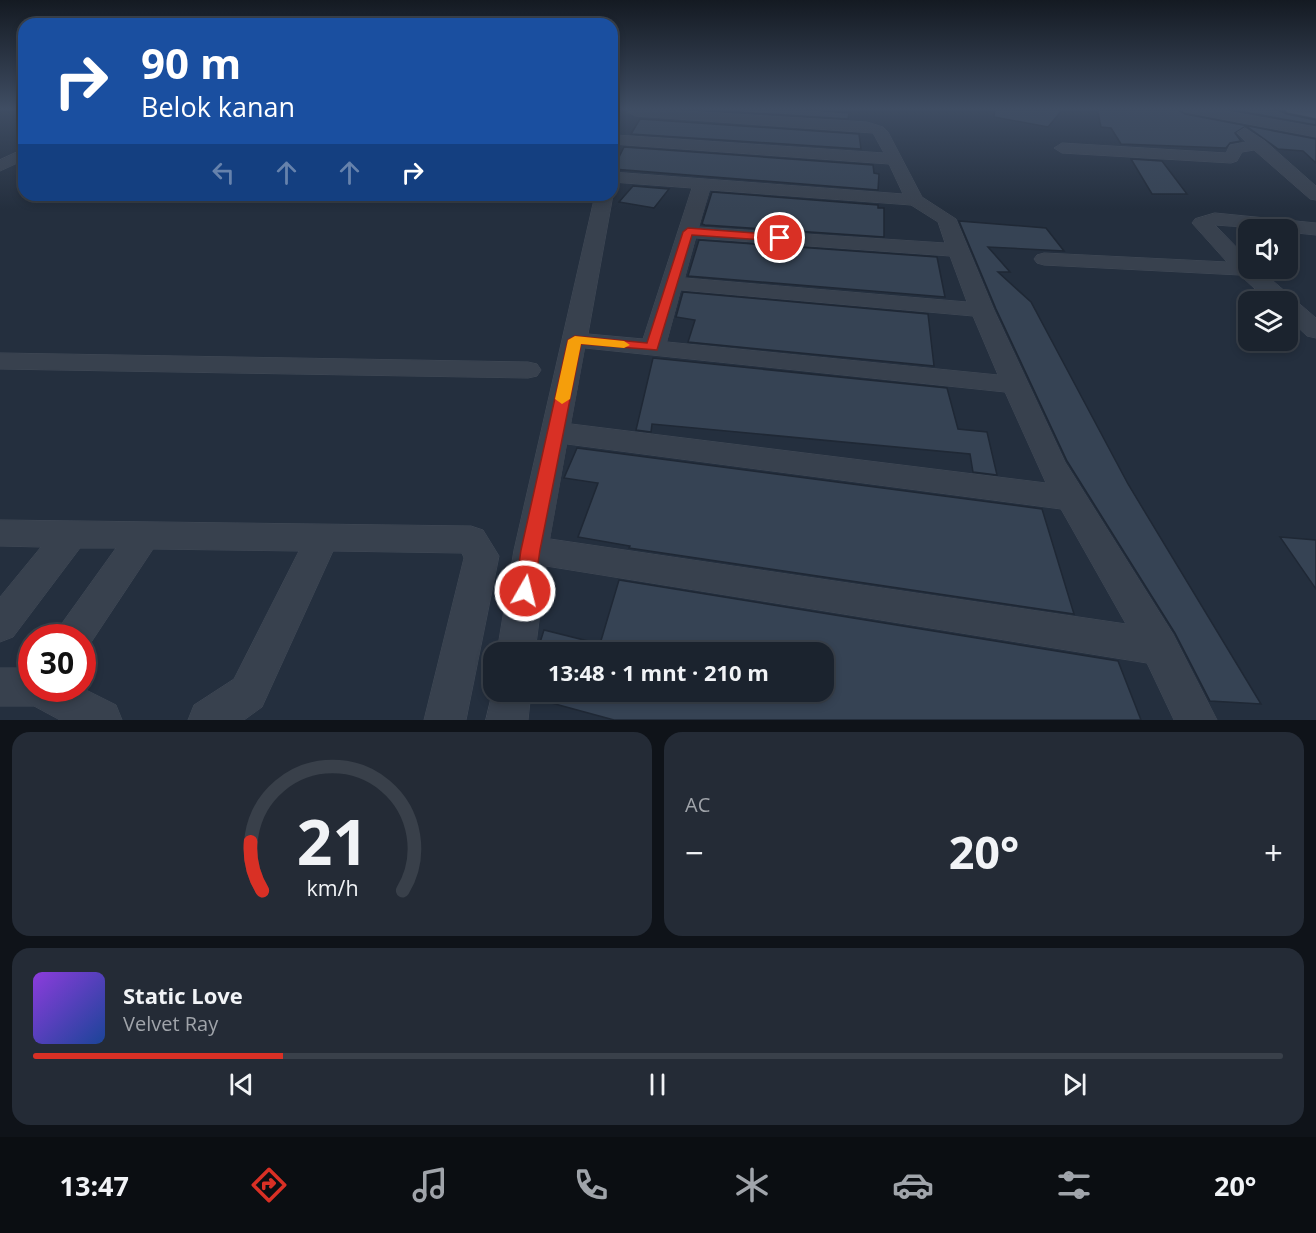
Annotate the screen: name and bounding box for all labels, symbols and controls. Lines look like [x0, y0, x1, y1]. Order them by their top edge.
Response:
text: 90 m [141, 34, 241, 91]
icon: right [42, 42, 120, 120]
text: Belok kanan [141, 88, 295, 125]
icon: left [207, 156, 240, 189]
icon: ahead [270, 156, 303, 189]
icon: ahead [333, 156, 366, 189]
icon: right [396, 156, 429, 189]
pin [754, 212, 805, 263]
map controls [1238, 219, 1298, 351]
button: sound [1238, 219, 1298, 279]
icon: arrive [763, 221, 796, 254]
button: layers [1238, 291, 1298, 351]
position arrow [493, 559, 557, 623]
speed limit sign: 30 [18, 624, 96, 702]
text: 13:48 · 1 mnt · 210 m [548, 657, 769, 687]
text: AC [685, 791, 710, 818]
text: 21 [296, 798, 368, 883]
text: 20° [949, 821, 1019, 882]
text: − [685, 830, 704, 875]
text: + [1264, 830, 1283, 875]
text: km/h [306, 873, 358, 902]
text: Static Love [123, 980, 243, 1010]
text: Velvet Ray [123, 1010, 218, 1037]
icon: previous [225, 1068, 258, 1101]
icon: pause [641, 1068, 674, 1101]
icon: next [1058, 1068, 1091, 1101]
icon: directions [248, 1164, 290, 1206]
icon: music [409, 1164, 451, 1206]
icon: phone [570, 1164, 612, 1206]
icon: climate [731, 1164, 773, 1206]
icon: car [892, 1164, 934, 1206]
icon: filters [1053, 1164, 1095, 1206]
text: 13:47 [60, 1167, 129, 1204]
text: 20° [1214, 1167, 1256, 1204]

